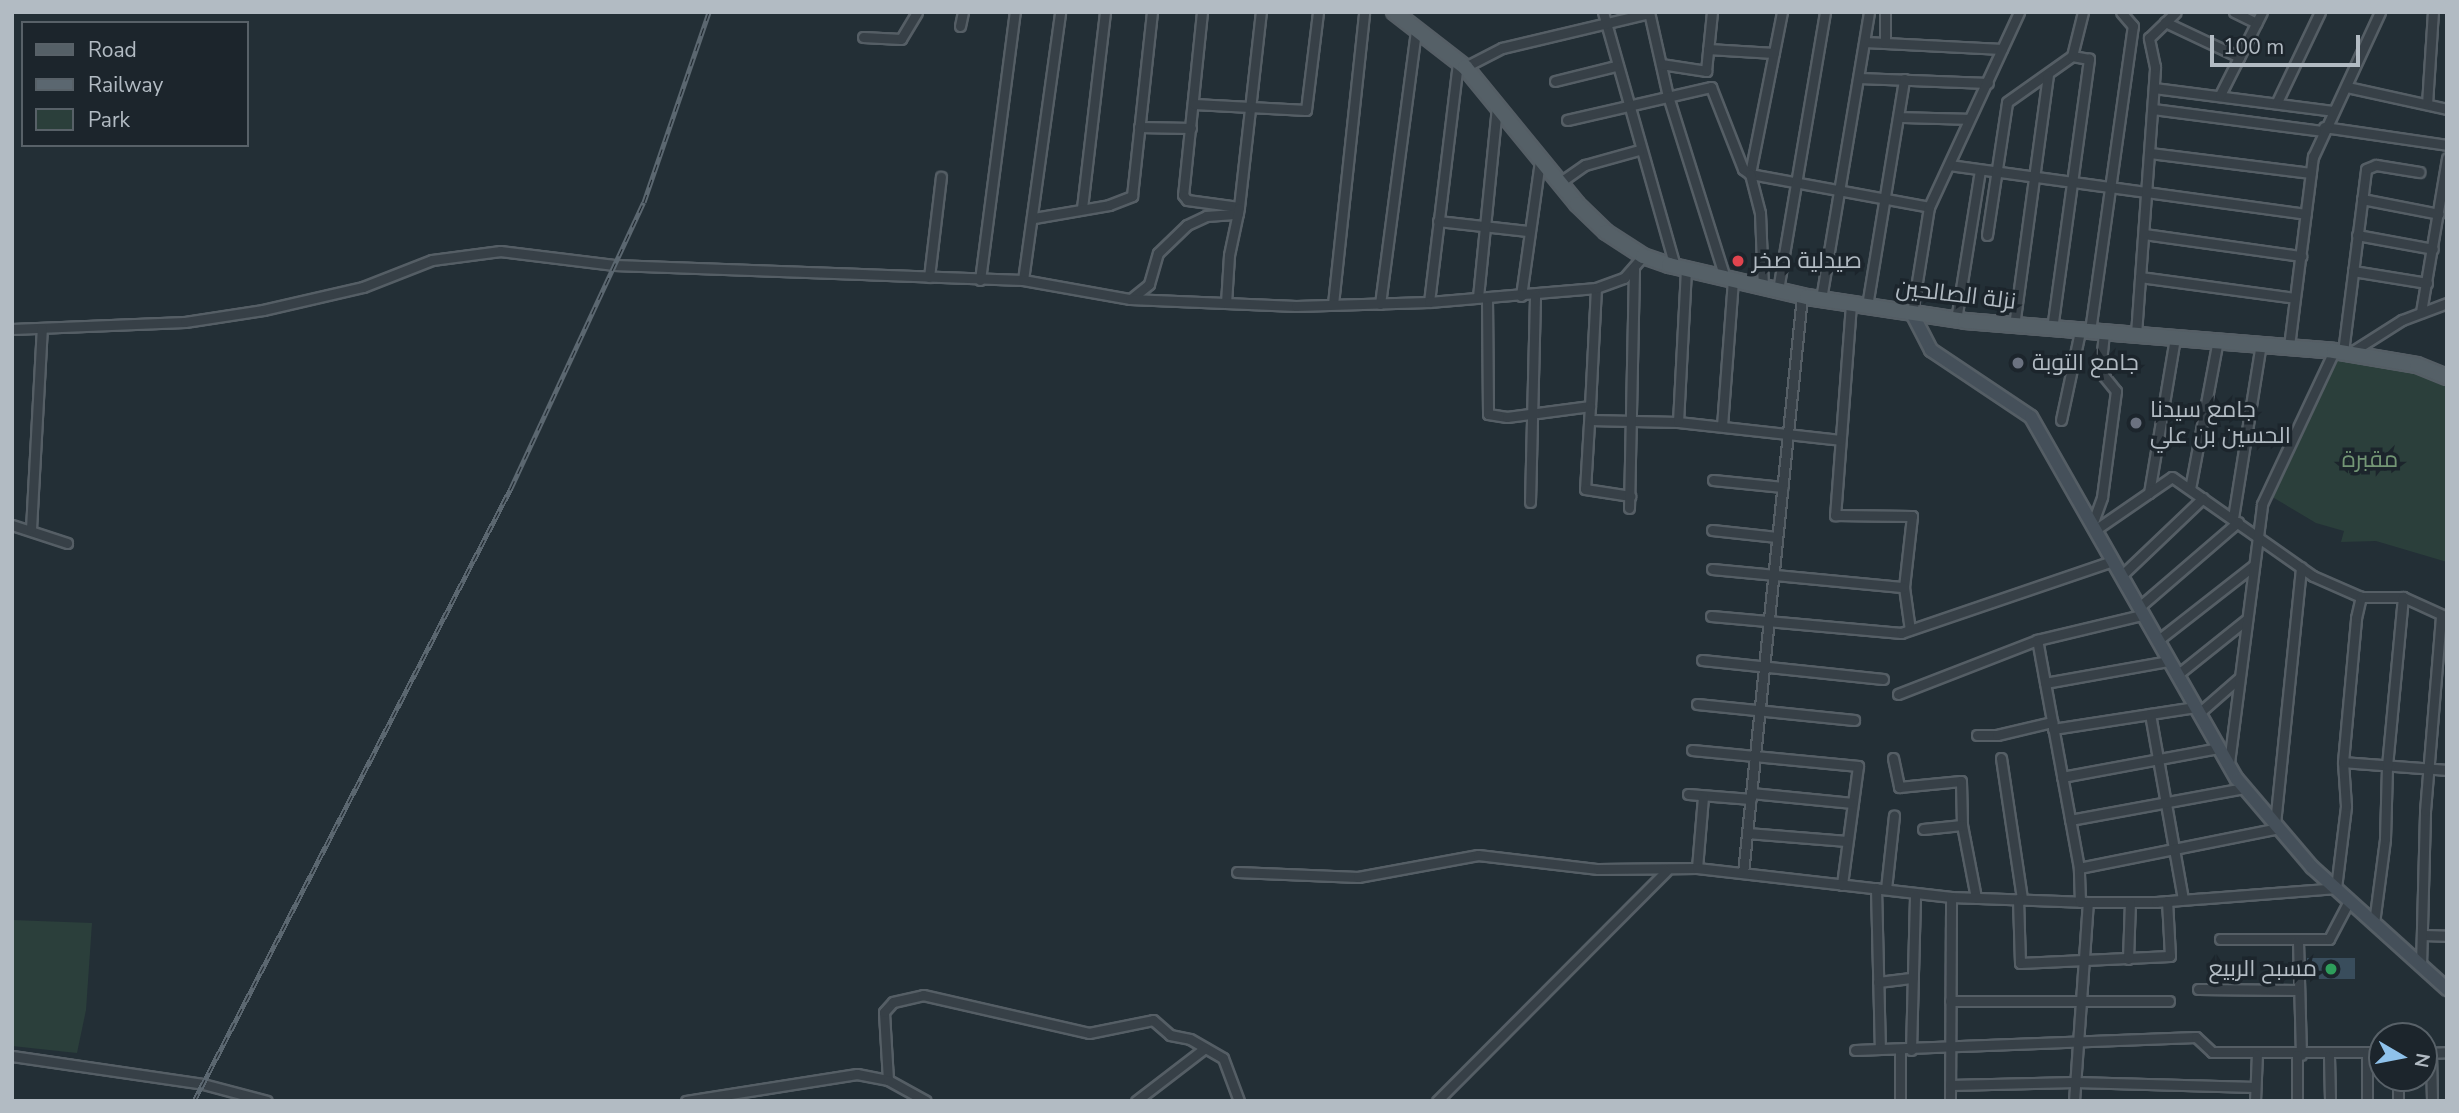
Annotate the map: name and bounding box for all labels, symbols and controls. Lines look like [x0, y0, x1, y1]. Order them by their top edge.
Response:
legend [21, 21, 248, 147]
scale bar [2214, 21, 2364, 65]
text: 100 m [2223, 33, 2284, 61]
text: Road [88, 36, 137, 64]
text: Railway [88, 71, 163, 99]
text: Park [88, 106, 130, 134]
place label: صيدلية صخر [1752, 247, 1862, 275]
marker: صيدلية صخر [1730, 253, 1746, 269]
street label: نزلة الصالحين [1895, 274, 2017, 316]
place label: جامع التوبة [2032, 349, 2139, 377]
marker: جامع التوبة [2010, 355, 2026, 371]
place label: جامع سيدنا الحسين بن علي [2150, 396, 2291, 450]
marker: جامع سيدنا الحسين بن علي [2128, 415, 2144, 431]
park label: مقبرة [2342, 446, 2398, 474]
place label: مسبح الربيع [2209, 955, 2317, 983]
marker: مسبح الربيع [2323, 961, 2339, 977]
north arrow [2368, 1022, 2438, 1092]
text: N [2408, 1051, 2436, 1070]

